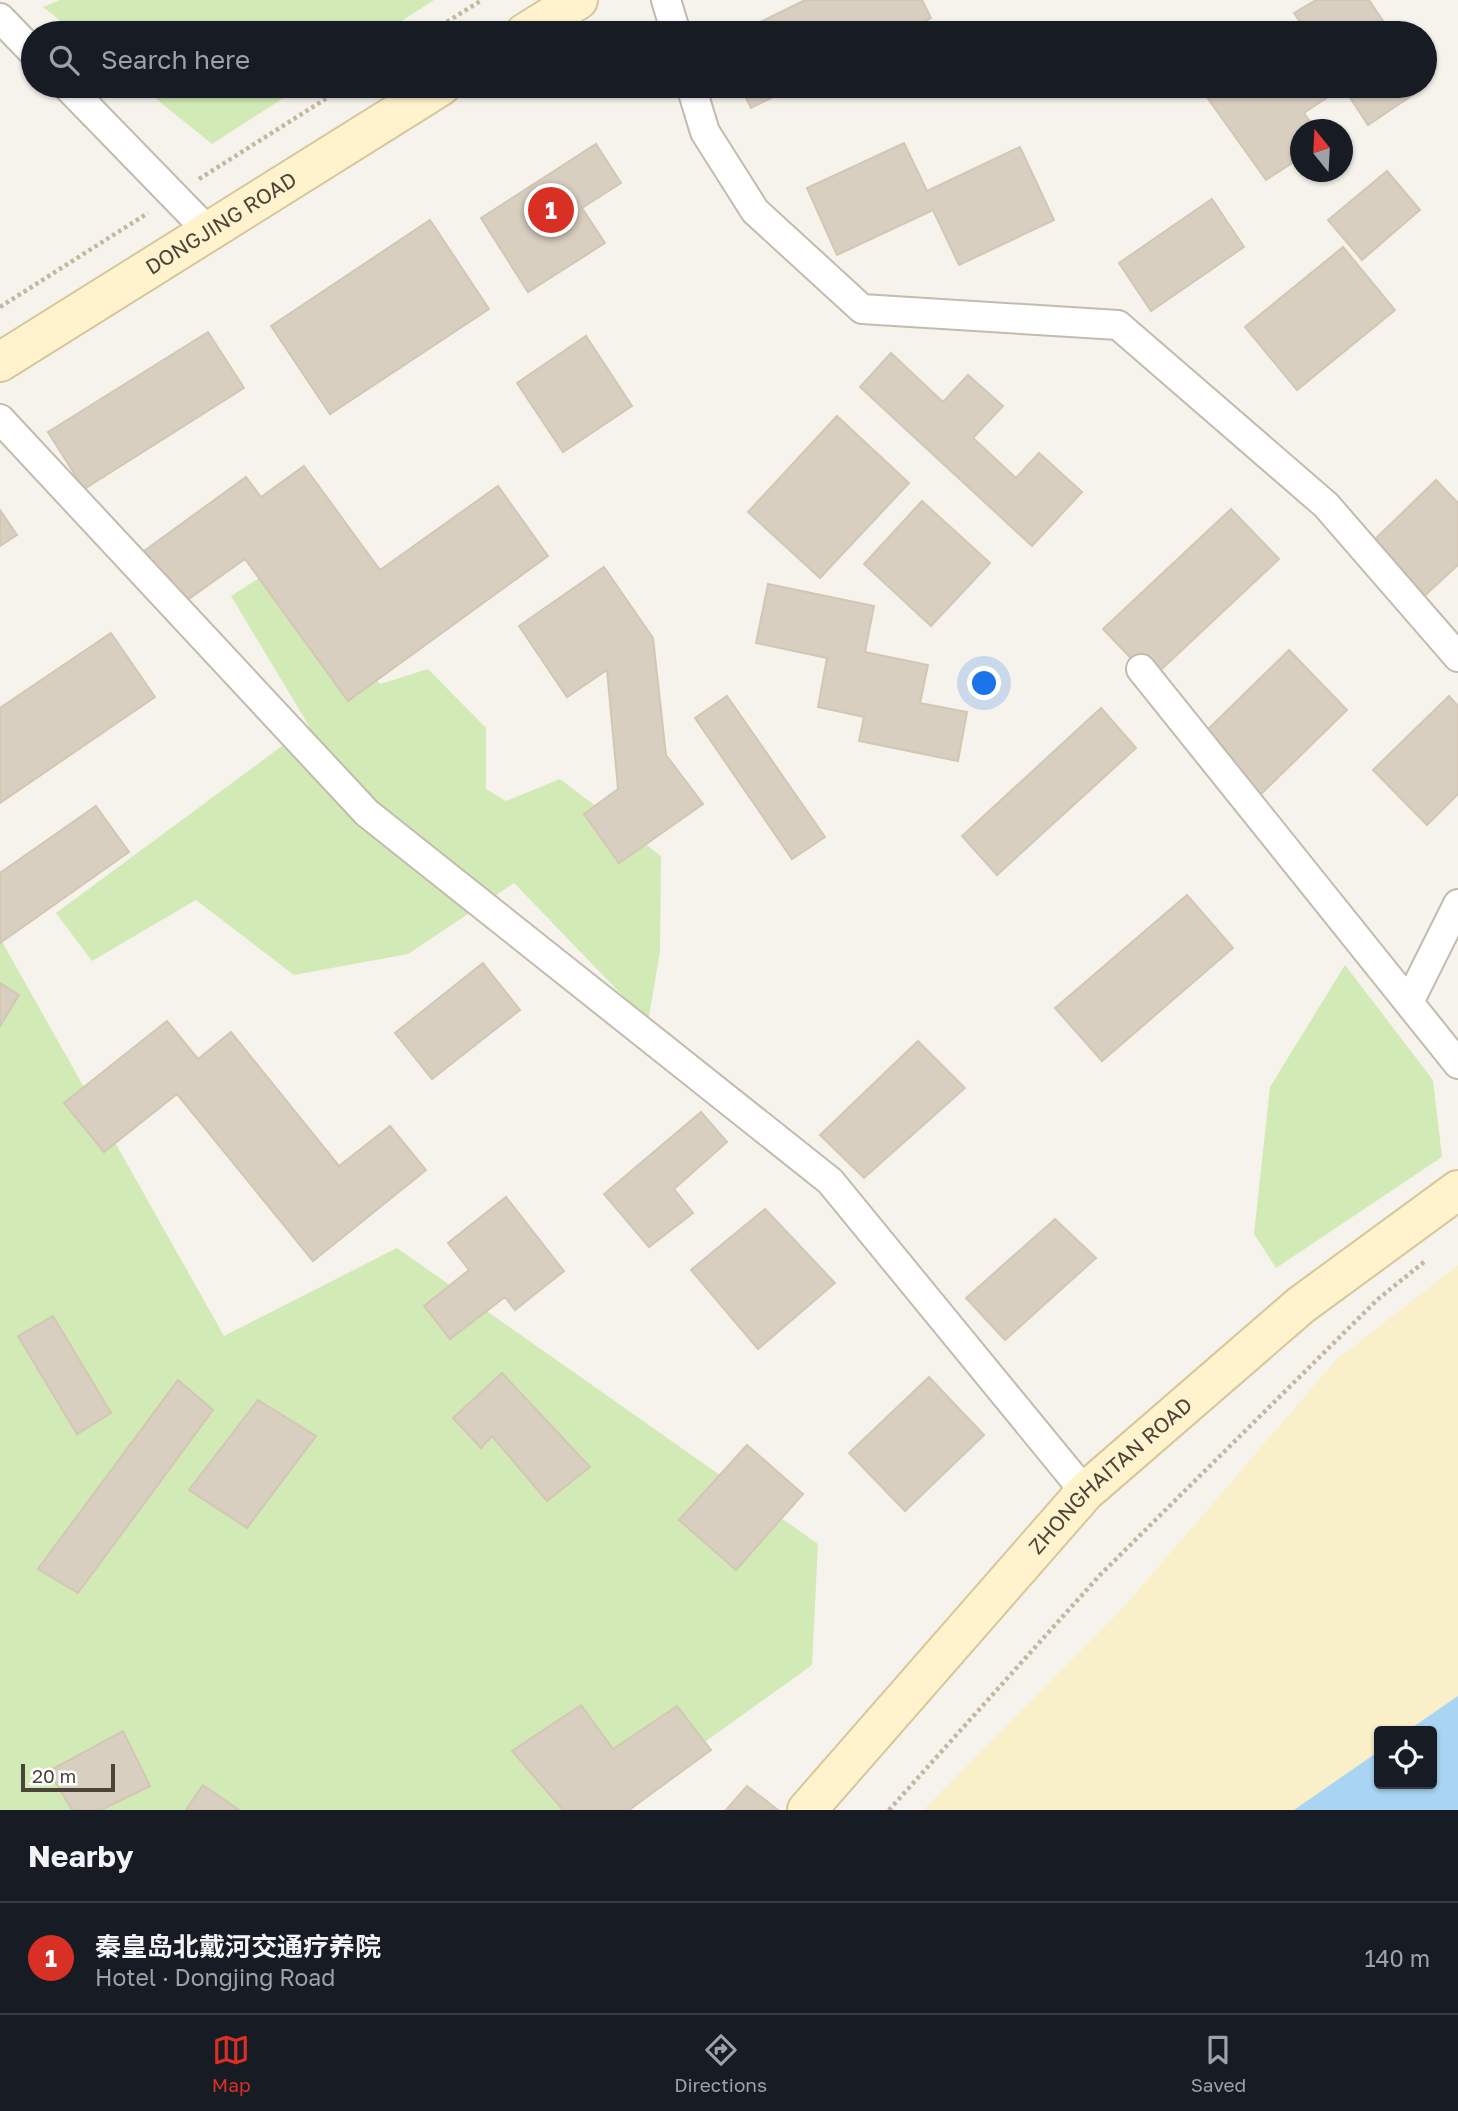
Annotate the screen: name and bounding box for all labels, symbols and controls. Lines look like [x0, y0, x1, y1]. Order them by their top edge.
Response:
search box [21, 21, 1437, 98]
icon: search [45, 41, 83, 79]
text: Search here [101, 44, 250, 75]
north arrow [1290, 119, 1353, 182]
street label: DONGJING ROAD [140, 166, 301, 280]
pin: 1 [528, 184, 574, 236]
your location [967, 666, 1001, 700]
street label: ZHONGHAITAN ROAD [1023, 1391, 1197, 1559]
map controls [1374, 1726, 1437, 1789]
button: locate [1374, 1726, 1437, 1789]
scale bar [21, 1761, 116, 1793]
text: 20 m [32, 1764, 76, 1787]
text: Nearby [28, 1838, 133, 1874]
text: 秦皇岛北戴河交通疗养院 [95, 1931, 381, 1962]
text: 1 [45, 1944, 57, 1972]
text: 140 m [1364, 1944, 1430, 1972]
text: Hotel · Dongjing Road [95, 1963, 336, 1991]
tab: Map [212, 2031, 251, 2096]
tab: Directions [674, 2031, 767, 2096]
tab: Saved [1191, 2031, 1246, 2096]

